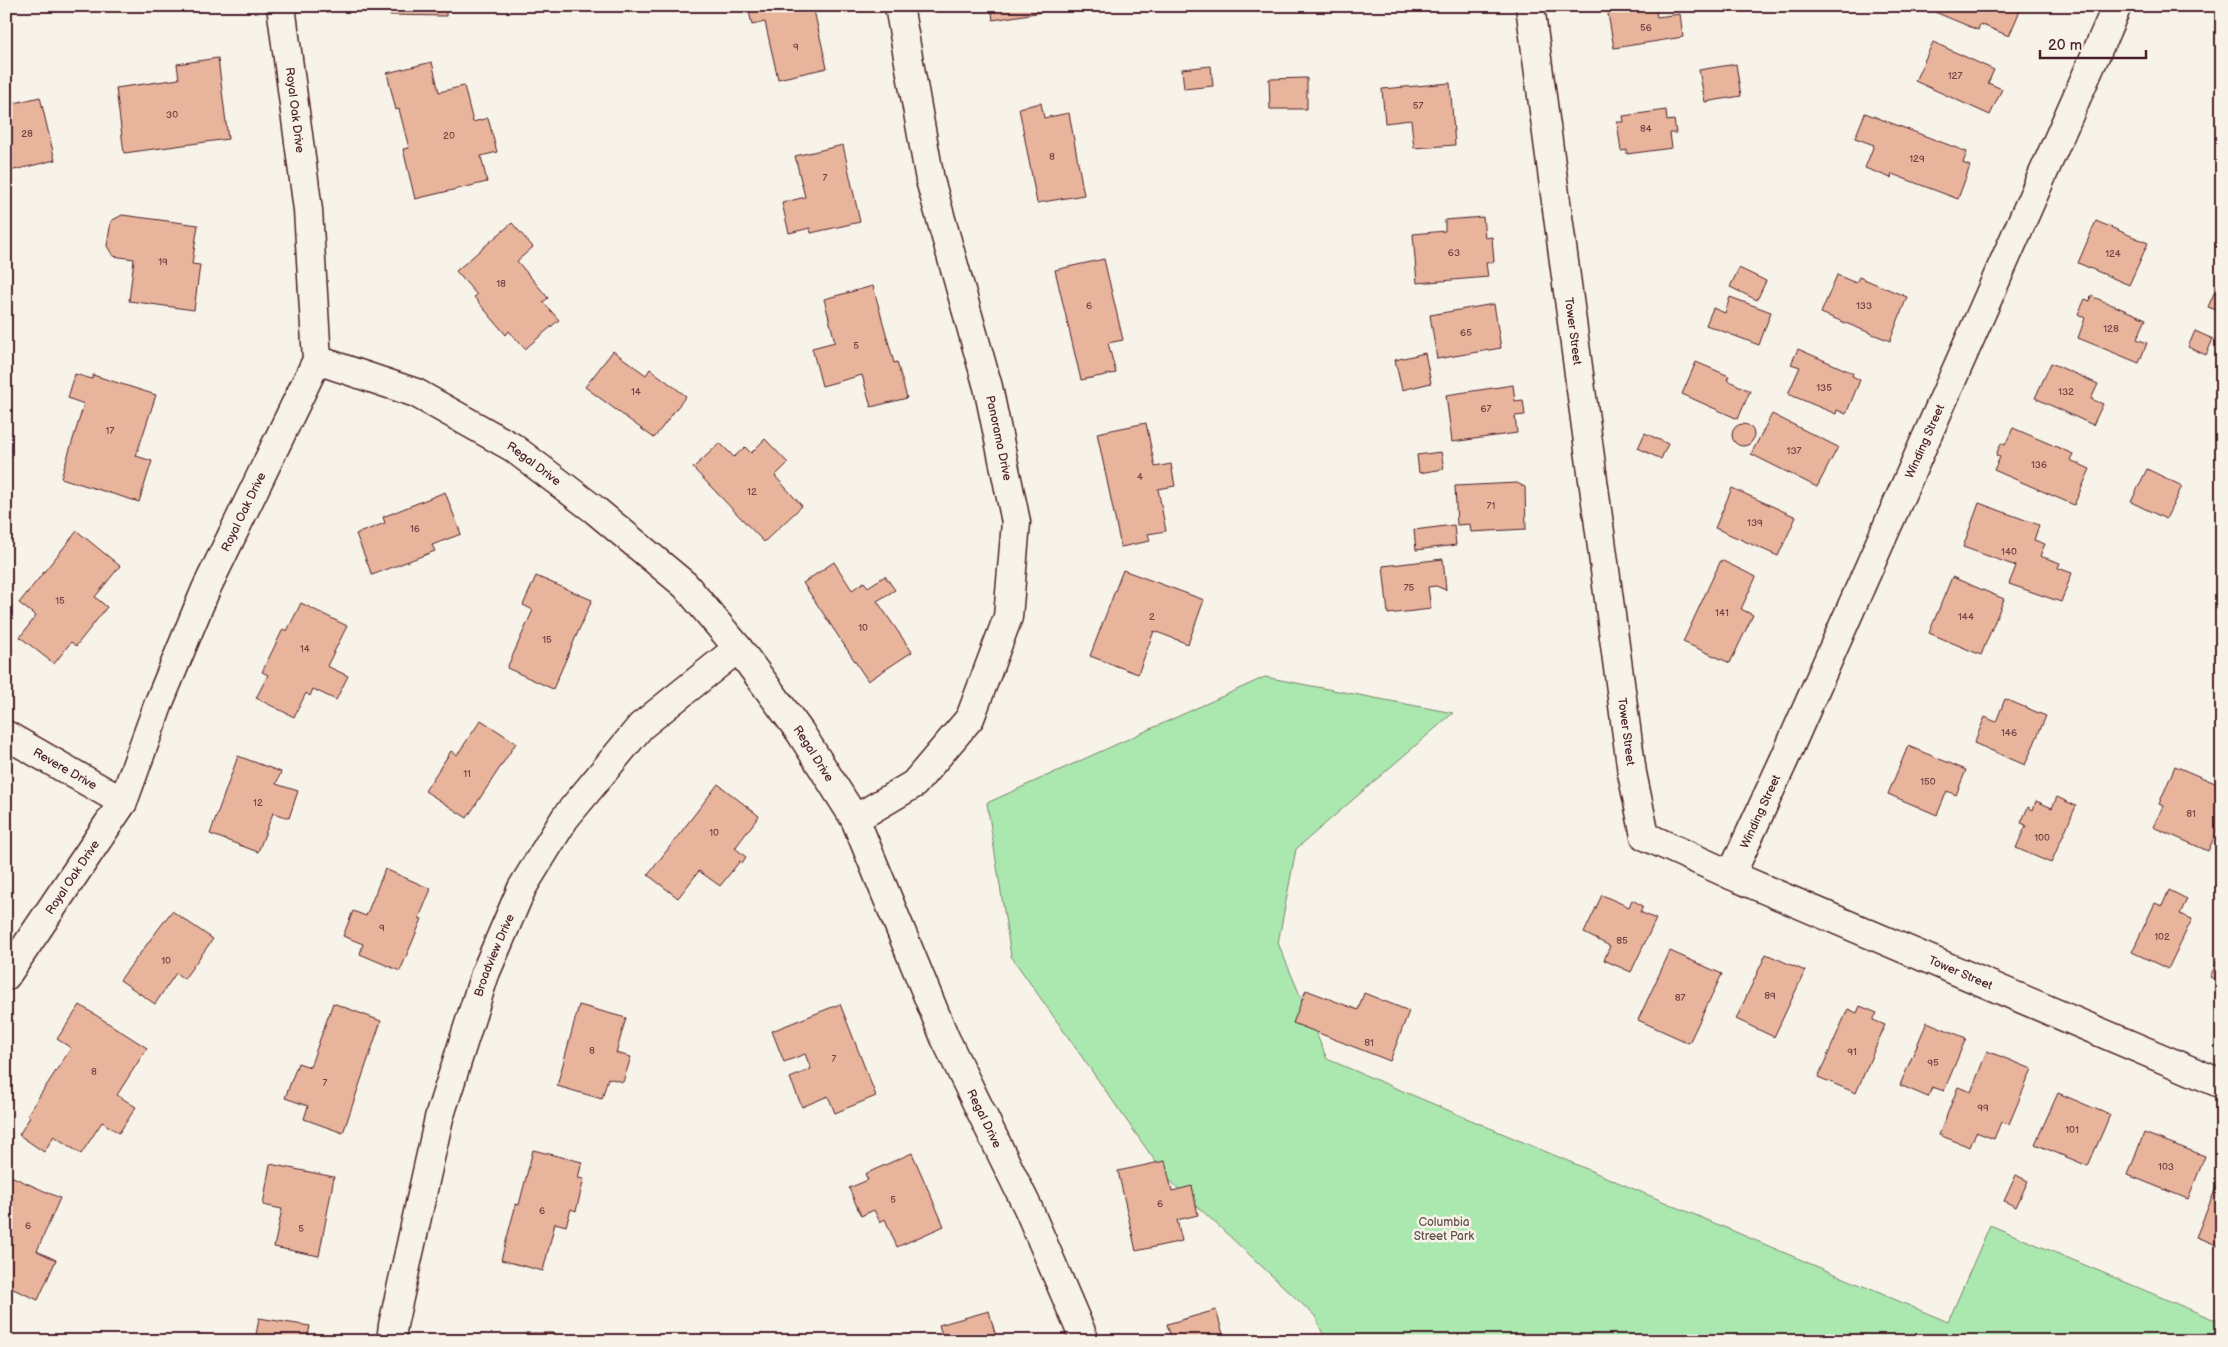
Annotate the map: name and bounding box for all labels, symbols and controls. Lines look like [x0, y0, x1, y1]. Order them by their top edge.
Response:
house number: 56 [1640, 22, 1652, 34]
scale bar [2040, 28, 2147, 60]
text: 20 m [2048, 36, 2082, 55]
house number: 9 [793, 41, 799, 53]
street label: Royal Oak Drive [282, 66, 307, 154]
house number: 127 [1948, 70, 1962, 82]
house number: 57 [1413, 100, 1423, 112]
house number: 30 [166, 109, 178, 121]
house number: 84 [1640, 123, 1652, 135]
house number: 28 [21, 128, 33, 140]
house number: 20 [443, 130, 455, 142]
house number: 8 [1049, 151, 1055, 163]
house number: 129 [1909, 153, 1925, 165]
house number: 7 [823, 172, 828, 184]
house number: 63 [1448, 247, 1460, 259]
house number: 124 [2105, 248, 2121, 260]
house number: 19 [158, 256, 168, 268]
house number: 18 [496, 278, 506, 290]
street label: Tower Street [1561, 296, 1585, 366]
house number: 6 [1086, 300, 1092, 312]
house number: 133 [1856, 300, 1872, 312]
house number: 128 [2103, 323, 2119, 335]
house number: 65 [1460, 327, 1472, 339]
house number: 5 [853, 340, 859, 352]
house number: 135 [1816, 382, 1832, 394]
house number: 14 [631, 386, 641, 398]
house number: 132 [2058, 386, 2074, 398]
street label: Panorama Drive [982, 394, 1015, 482]
street label: Winding Street [1902, 402, 1948, 481]
house number: 67 [1480, 403, 1492, 415]
house number: 17 [106, 425, 114, 437]
street label: Regal Drive [504, 439, 563, 489]
house number: 137 [1787, 445, 1802, 457]
house number: 136 [2031, 459, 2047, 471]
street label: Royal Oak Drive [218, 470, 269, 554]
house number: 4 [1137, 471, 1143, 483]
house number: 12 [747, 486, 757, 498]
house number: 71 [1487, 500, 1496, 512]
house number: 139 [1747, 517, 1763, 529]
house number: 16 [410, 523, 420, 535]
house number: 140 [2001, 546, 2017, 558]
house number: 75 [1404, 582, 1415, 594]
house number: 15 [55, 595, 65, 607]
house number: 141 [1715, 607, 1729, 619]
house number: 2 [1149, 611, 1155, 623]
house number: 144 [1958, 611, 1974, 623]
house number: 10 [858, 622, 868, 634]
house number: 15 [542, 634, 552, 646]
house number: 14 [300, 643, 310, 655]
street label: Tower Street [1614, 697, 1638, 767]
street label: Regal Drive [790, 723, 836, 785]
house number: 146 [2001, 727, 2017, 739]
street label: Revere Drive [30, 745, 99, 793]
house number: 11 [463, 768, 471, 780]
street label: Winding Street [1737, 772, 1784, 851]
house number: 150 [1920, 776, 1936, 788]
house number: 12 [253, 797, 263, 809]
house number: 81 [2186, 808, 2196, 820]
house number: 10 [709, 827, 719, 839]
house number: 100 [2034, 832, 2050, 844]
street label: Royal Oak Drive [43, 838, 103, 917]
street label: Broadview Drive [471, 912, 518, 999]
house number: 9 [379, 922, 385, 934]
house number: 102 [2154, 931, 2170, 943]
house number: 85 [1616, 935, 1628, 947]
street label: Tower Street [1926, 953, 1995, 994]
house number: 10 [161, 955, 171, 967]
house number: 89 [1764, 990, 1776, 1002]
house number: 87 [1675, 992, 1685, 1004]
house number: 81 [1364, 1037, 1374, 1049]
house number: 8 [589, 1045, 595, 1057]
house number: 91 [1847, 1046, 1857, 1058]
house number: 7 [832, 1053, 837, 1065]
house number: 95 [1927, 1057, 1939, 1069]
house number: 8 [91, 1066, 97, 1078]
house number: 7 [323, 1077, 328, 1089]
street label: Regal Drive [963, 1087, 1005, 1151]
house number: 99 [1977, 1102, 1989, 1114]
house number: 101 [2065, 1124, 2079, 1136]
house number: 103 [2158, 1161, 2174, 1173]
house number: 5 [890, 1194, 896, 1206]
house number: 6 [1157, 1198, 1163, 1210]
house number: 6 [539, 1205, 545, 1217]
park label: Columbia Street Park [1414, 1215, 1474, 1244]
house number: 6 [25, 1220, 31, 1232]
house number: 5 [298, 1223, 304, 1235]

